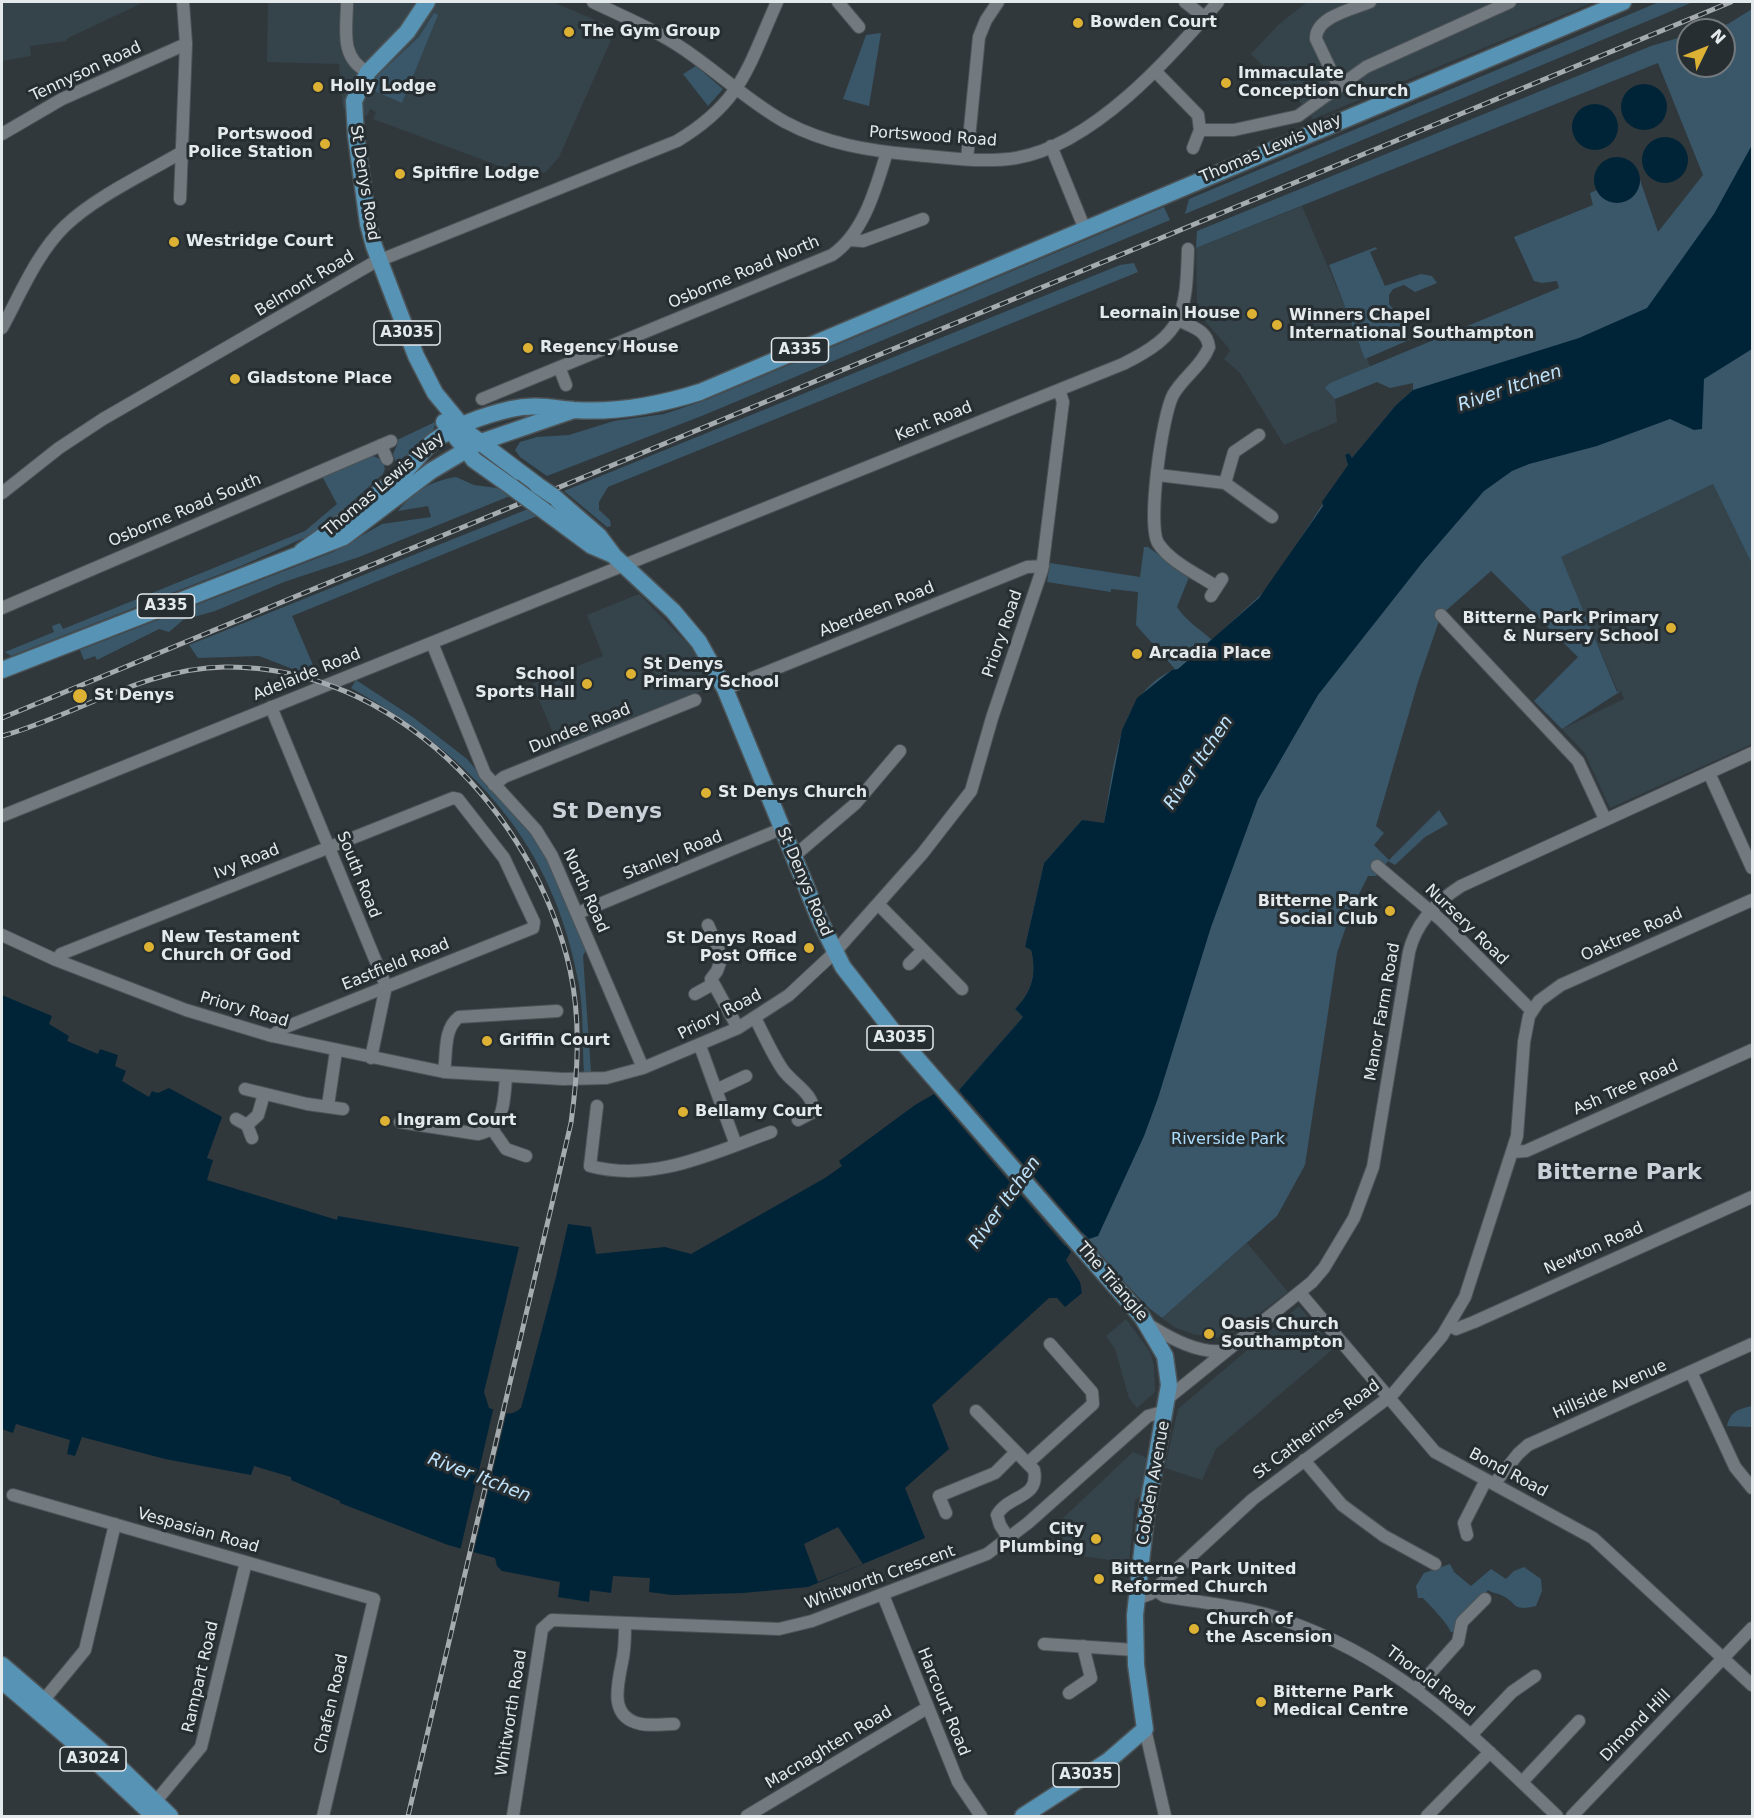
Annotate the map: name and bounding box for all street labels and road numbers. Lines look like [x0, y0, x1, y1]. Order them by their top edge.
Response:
street label: Tennyson Road [27, 38, 145, 106]
street label: Thomas Lewis Way [1197, 110, 1345, 188]
street label: Portswood Road [868, 123, 998, 151]
street label: St Denys Road [345, 124, 383, 242]
street label: Osborne Road North [666, 232, 822, 314]
street label: Belmont Road [252, 247, 358, 321]
road number: A3035 [374, 321, 440, 345]
road number: A335 [772, 338, 828, 362]
street label: Kent Road [893, 398, 975, 446]
street label: Thomas Lewis Way [320, 429, 448, 541]
street label: Osborne Road South [106, 470, 264, 552]
street label: Aberdeen Road [817, 578, 937, 642]
street label: Priory Road [979, 588, 1027, 680]
road number: A335 [138, 594, 195, 618]
street label: Adelaide Road [250, 645, 364, 705]
street label: Dundee Road [526, 700, 634, 758]
street label: St Denys Road [772, 824, 836, 940]
street label: Stanley Road [621, 827, 725, 885]
street label: South Road [332, 829, 384, 921]
street label: Ivy Road [211, 840, 283, 884]
street label: North Road [558, 846, 612, 936]
street label: Nursery Road [1420, 881, 1512, 969]
street label: Oaktree Road [1578, 904, 1686, 966]
street label: Eastfield Road [339, 935, 453, 995]
street label: Manor Farm Road [1361, 941, 1405, 1083]
street label: Priory Road [675, 986, 765, 1044]
street label: Priory Road [197, 988, 291, 1032]
road number: A3035 [867, 1026, 933, 1050]
street label: Ash Tree Road [1570, 1056, 1682, 1120]
street label: Newton Road [1542, 1219, 1646, 1279]
street label: The Triangle [1073, 1239, 1151, 1325]
street label: Hillside Avenue [1550, 1356, 1670, 1424]
street label: St Catherines Road [1250, 1376, 1384, 1484]
street label: Cobden Avenue [1134, 1419, 1174, 1547]
street label: Bond Road [1465, 1444, 1551, 1502]
street label: Vespasian Road [135, 1504, 261, 1558]
street label: Whitworth Crescent [802, 1542, 958, 1614]
street label: Rampart Road [179, 1619, 223, 1735]
street label: Thorold Road [1382, 1643, 1478, 1721]
street label: Harcourt Road [913, 1645, 973, 1759]
street label: Whitworth Road [493, 1648, 531, 1778]
street label: Chafen Road [311, 1652, 353, 1756]
street label: Dimond Hill [1597, 1686, 1675, 1766]
street label: Macnaghten Road [762, 1703, 896, 1793]
road number: A3024 [60, 1747, 126, 1771]
road number: A3035 [1053, 1763, 1119, 1787]

